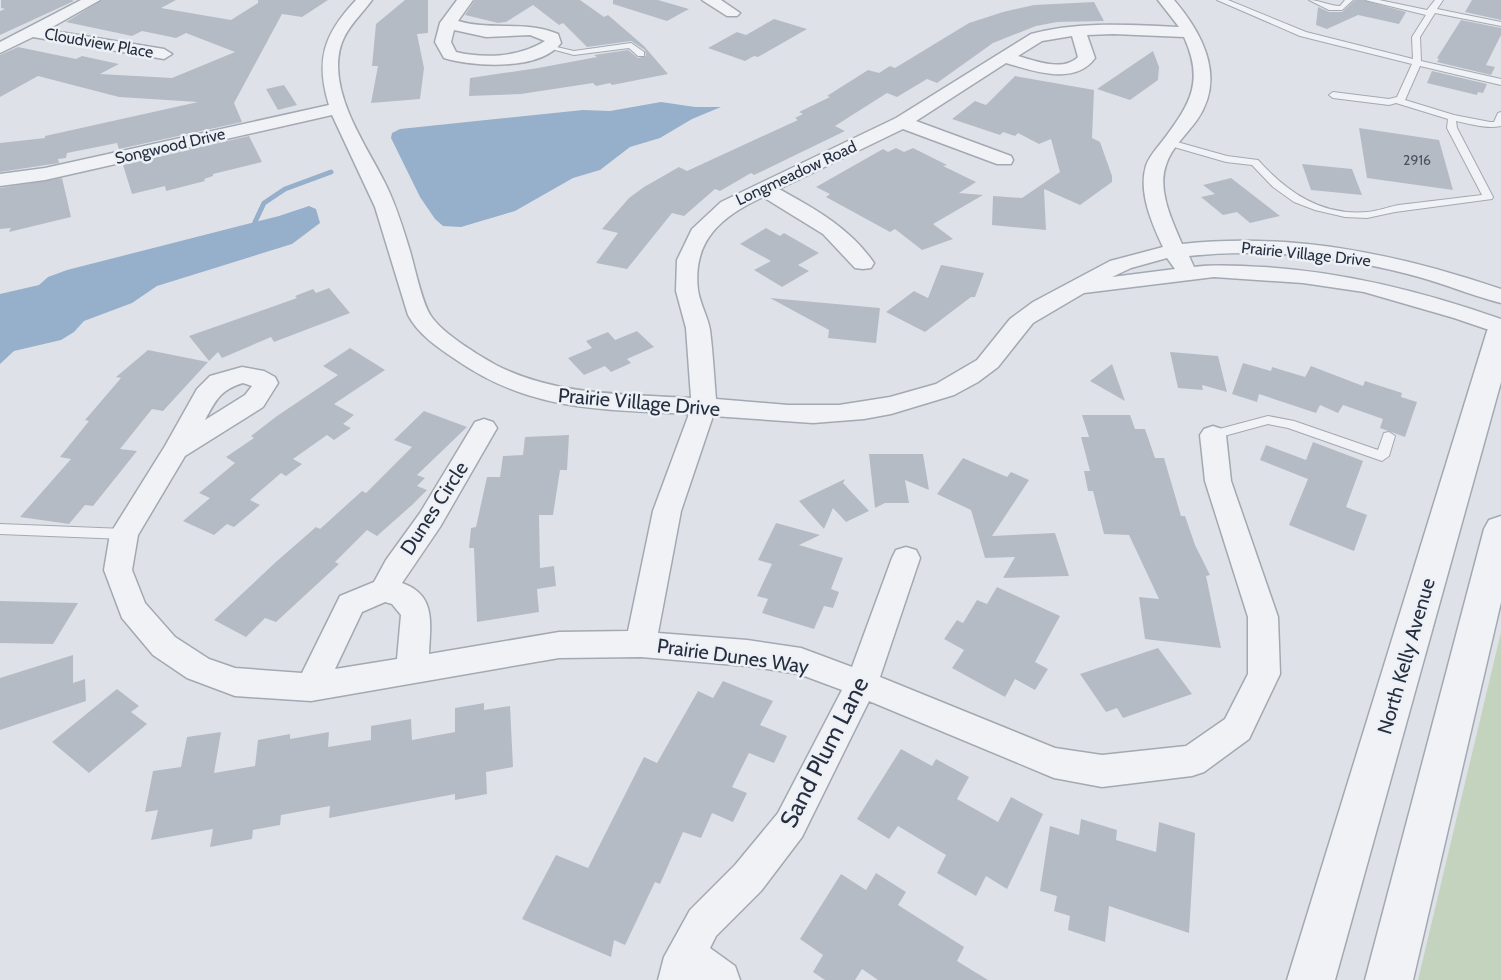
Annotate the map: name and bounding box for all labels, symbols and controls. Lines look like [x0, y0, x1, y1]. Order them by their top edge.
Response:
street label: Cloudview Place [43, 24, 155, 62]
street label: Songwood Drive [113, 124, 227, 168]
street label: Longmeadow Road [733, 137, 859, 209]
house number: 2916 [1403, 151, 1431, 169]
street label: Prairie Village Drive [1240, 238, 1372, 270]
street label: Prairie Village Drive [557, 383, 721, 421]
street label: Dunes Circle [395, 457, 473, 559]
street label: North Kelly Avenue [1372, 575, 1440, 737]
street label: Prairie Dunes Way [656, 633, 810, 679]
street label: Sand Plum Lane [774, 672, 874, 832]

